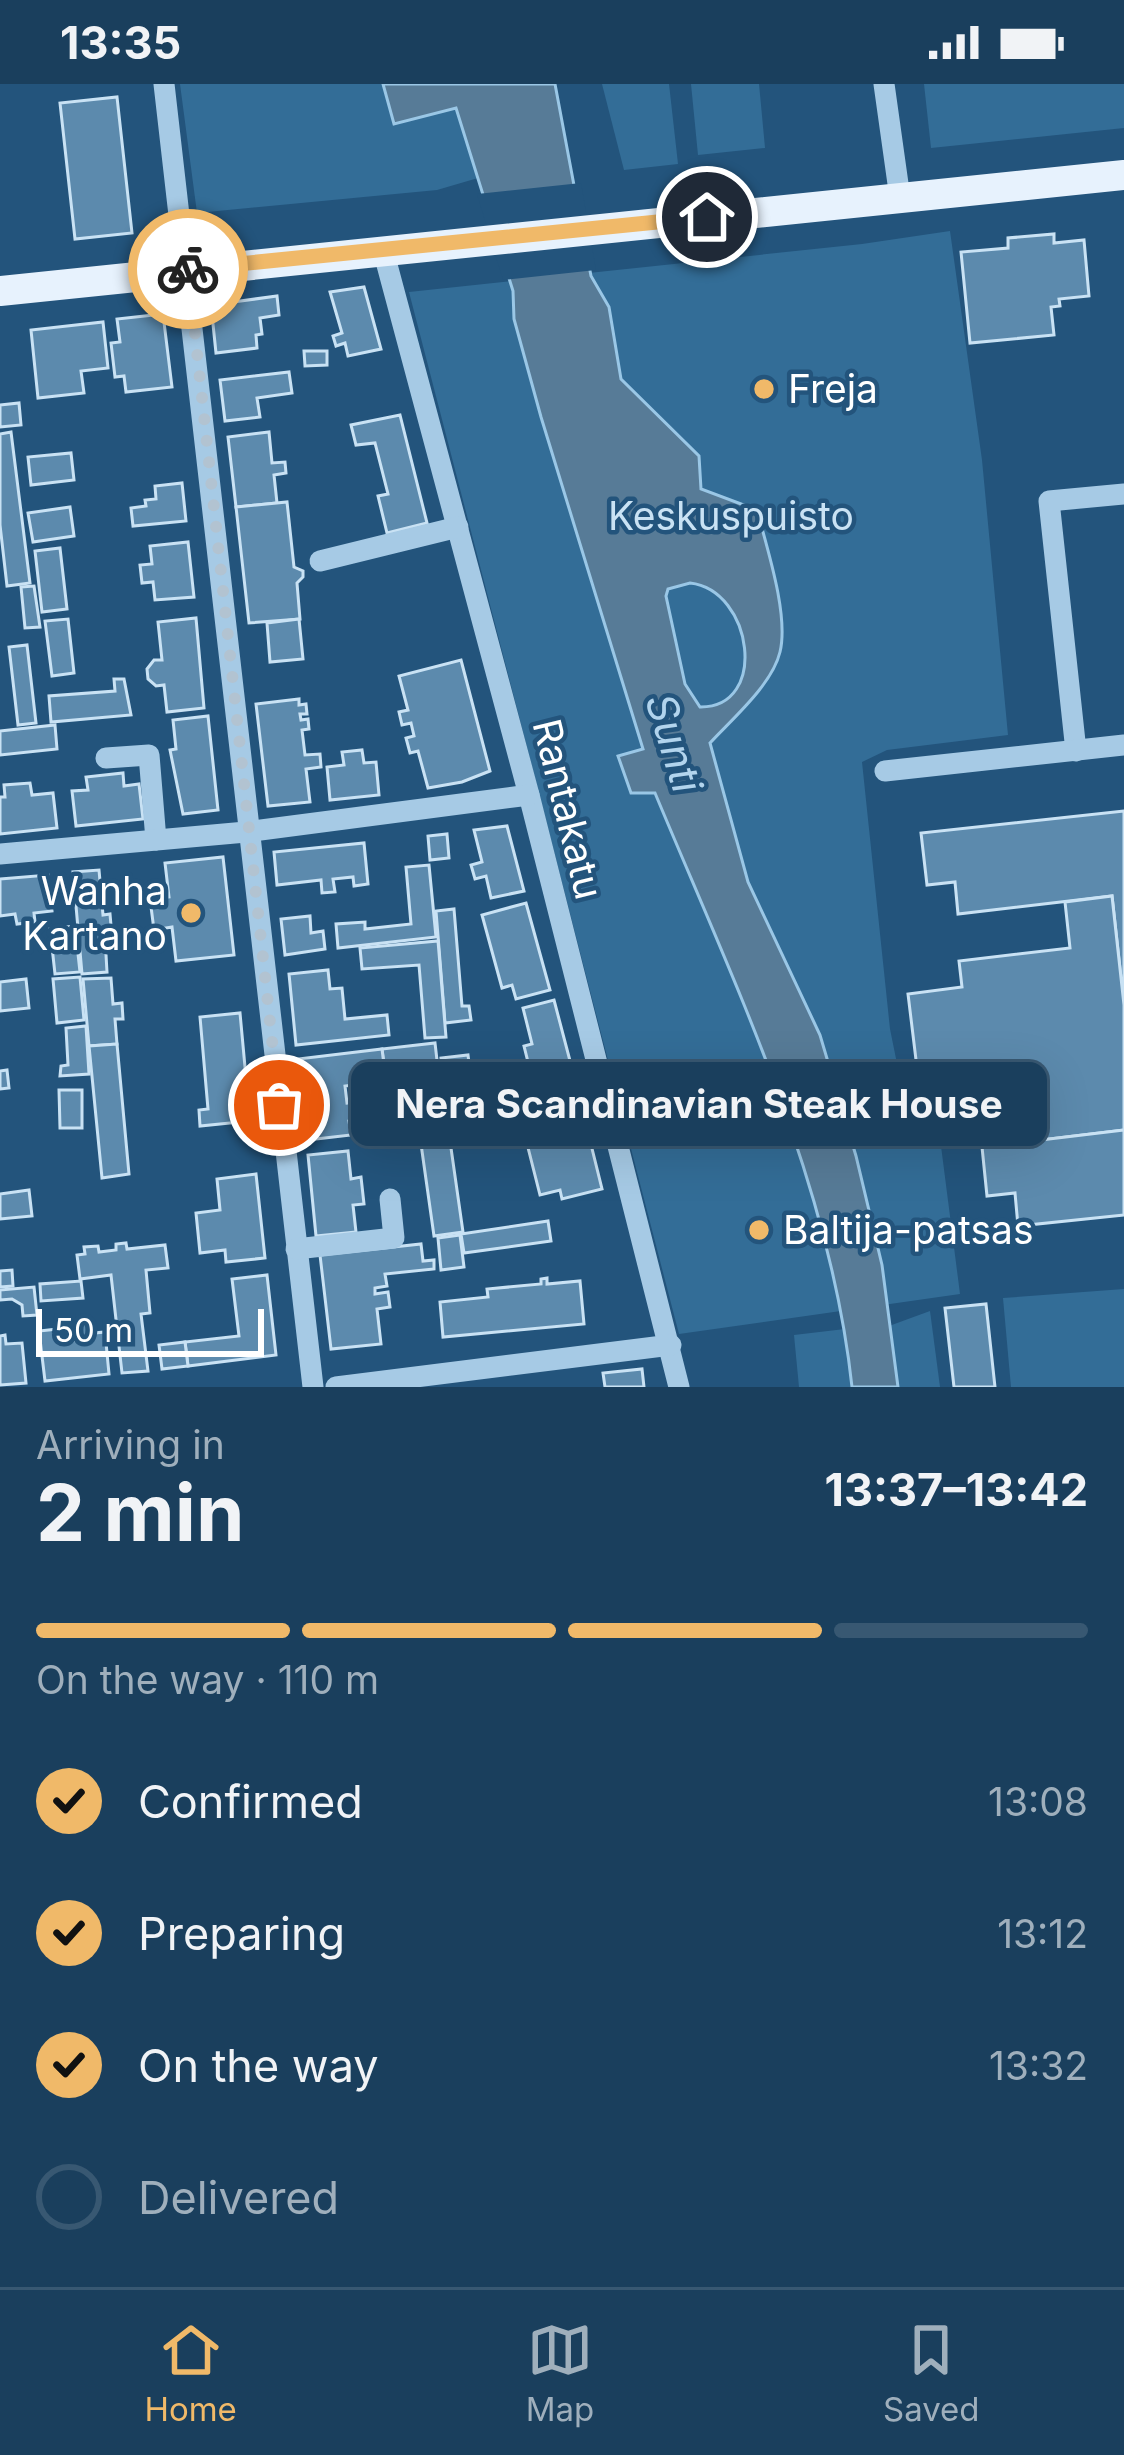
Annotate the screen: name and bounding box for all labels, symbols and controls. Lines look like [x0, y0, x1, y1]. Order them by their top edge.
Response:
text: 13:35 [60, 15, 181, 70]
pin [656, 166, 758, 268]
icon: home [674, 184, 740, 250]
courier [128, 209, 248, 329]
icon: bike [155, 236, 221, 302]
place label: Freja [788, 365, 878, 412]
marker: Freja [751, 376, 777, 402]
park label: Keskuspuisto [608, 492, 854, 539]
water label: Sunti [635, 687, 714, 799]
street label: Rantakatu [523, 714, 614, 904]
place label: Wanha Kartano [22, 867, 167, 959]
marker: Wanha Kartano [178, 900, 204, 926]
pin [228, 1054, 330, 1156]
callout: Nera Scandinavian Steak House [351, 1063, 1047, 1147]
icon: bag [246, 1072, 312, 1138]
text: Nera Scandinavian Steak House [395, 1080, 1003, 1127]
place label: Baltija-patsas [783, 1206, 1034, 1253]
marker: Baltija-patsas [746, 1217, 772, 1243]
scale bar [36, 1303, 264, 1356]
text: 50 m [54, 1310, 133, 1350]
text: Arriving in [36, 1421, 225, 1468]
text: 13:37–13:42 [825, 1462, 1088, 1517]
text: 2 min [36, 1465, 244, 1560]
text: On the way · 110 m [36, 1656, 379, 1703]
icon: check [36, 1768, 102, 1834]
text: Confirmed [138, 1774, 363, 1829]
text: 13:08 [988, 1778, 1088, 1825]
icon: check [36, 1900, 102, 1966]
text: Preparing [138, 1906, 345, 1961]
text: 13:12 [997, 1910, 1088, 1957]
icon: check [36, 2032, 102, 2098]
text: On the way [138, 2038, 379, 2093]
text: 13:32 [989, 2042, 1088, 2089]
text: Delivered [138, 2170, 339, 2225]
tab: Home [144, 2317, 237, 2429]
tab: Map [526, 2317, 594, 2429]
tab: Saved [883, 2317, 980, 2429]

